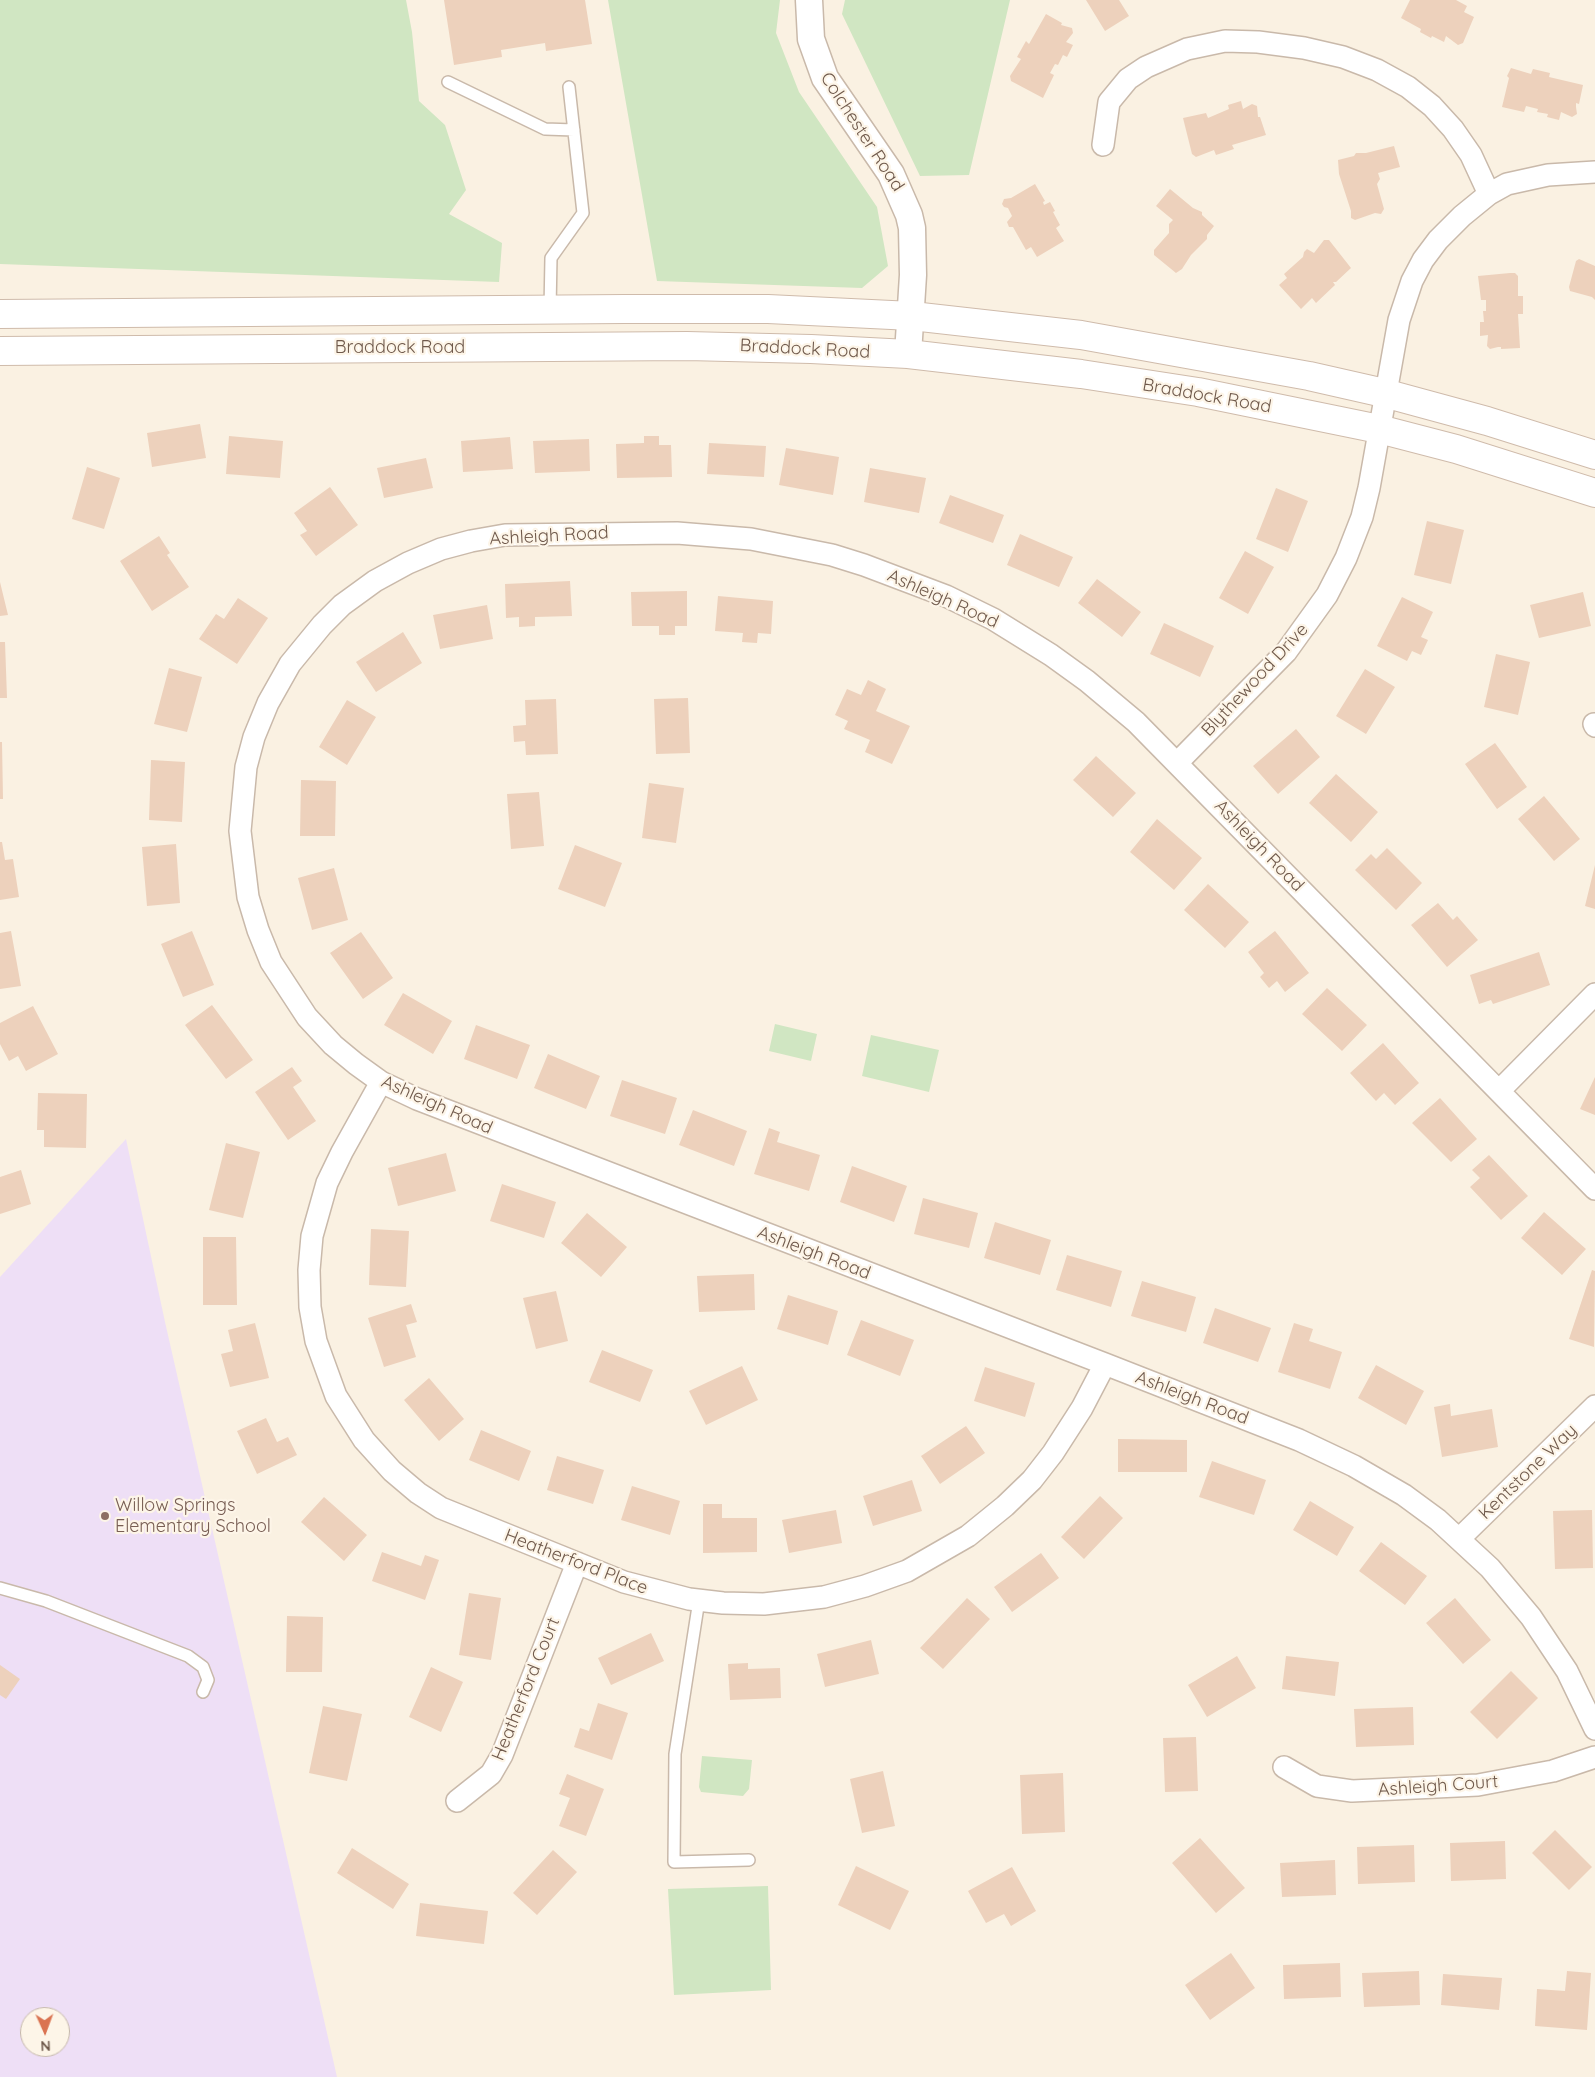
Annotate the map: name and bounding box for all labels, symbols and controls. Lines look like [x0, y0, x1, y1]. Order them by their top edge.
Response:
street label: Colchester Road [816, 68, 908, 196]
street label: Braddock Road [739, 335, 871, 363]
street label: Braddock Road [335, 337, 465, 359]
street label: Braddock Road [1141, 374, 1273, 418]
street label: Ashleigh Road [489, 522, 609, 550]
street label: Ashleigh Road [884, 565, 1002, 633]
street label: Blythewood Drive [1197, 619, 1313, 741]
street label: Ashleigh Road [1210, 796, 1308, 896]
street label: Ashleigh Road [378, 1071, 496, 1139]
street label: Ashleigh Road [754, 1222, 874, 1284]
street label: Ashleigh Road [1132, 1367, 1252, 1429]
street label: Kentstone Way [1474, 1420, 1582, 1524]
place label: Willow Springs Elementary School [115, 1495, 271, 1538]
marker: Willow Springs Elementary School [99, 1510, 111, 1522]
street label: Heatherford Place [501, 1525, 651, 1599]
street label: Heatherford Court [487, 1614, 565, 1764]
street label: Ashleigh Court [1377, 1771, 1499, 1801]
north arrow [20, 2007, 70, 2057]
text: N [40, 2037, 51, 2055]

